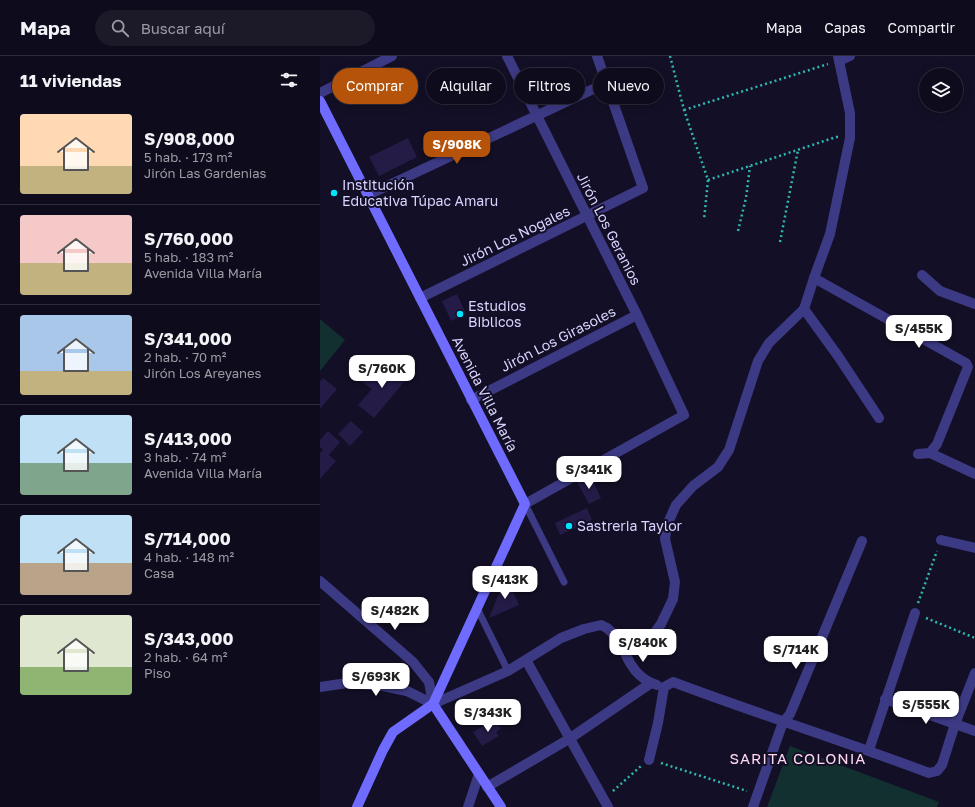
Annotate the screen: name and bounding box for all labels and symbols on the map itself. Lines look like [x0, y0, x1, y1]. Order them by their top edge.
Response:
pin: S/908K [424, 131, 490, 165]
street label: Jirón Los Geranios [574, 170, 645, 288]
place label: Institución Educativa Túpac Amaru [342, 176, 498, 209]
marker: Institución Educativa Túpac Amaru [329, 188, 339, 198]
street label: Jirón Los Nogales [457, 202, 572, 269]
place label: Estudios Biblicos [468, 297, 526, 330]
street label: Jirón Los Girasoles [497, 302, 618, 375]
marker: Estudios Biblicos [455, 309, 465, 319]
pin: S/455K [886, 315, 952, 349]
street label: Avenida Villa María [449, 333, 522, 454]
pin: S/760K [349, 355, 415, 389]
pin: S/341K [556, 456, 622, 490]
place label: Sastreria Taylor [577, 517, 683, 534]
marker: Sastreria Taylor [564, 521, 574, 531]
pin: S/413K [472, 566, 538, 600]
pin: S/482K [362, 597, 428, 631]
pin: S/840K [610, 629, 676, 663]
pin: S/714K [763, 636, 829, 670]
pin: S/693K [343, 663, 409, 697]
pin: S/555K [893, 691, 959, 725]
pin: S/343K [455, 699, 521, 733]
district label: SARITA COLONIA [730, 749, 866, 767]

